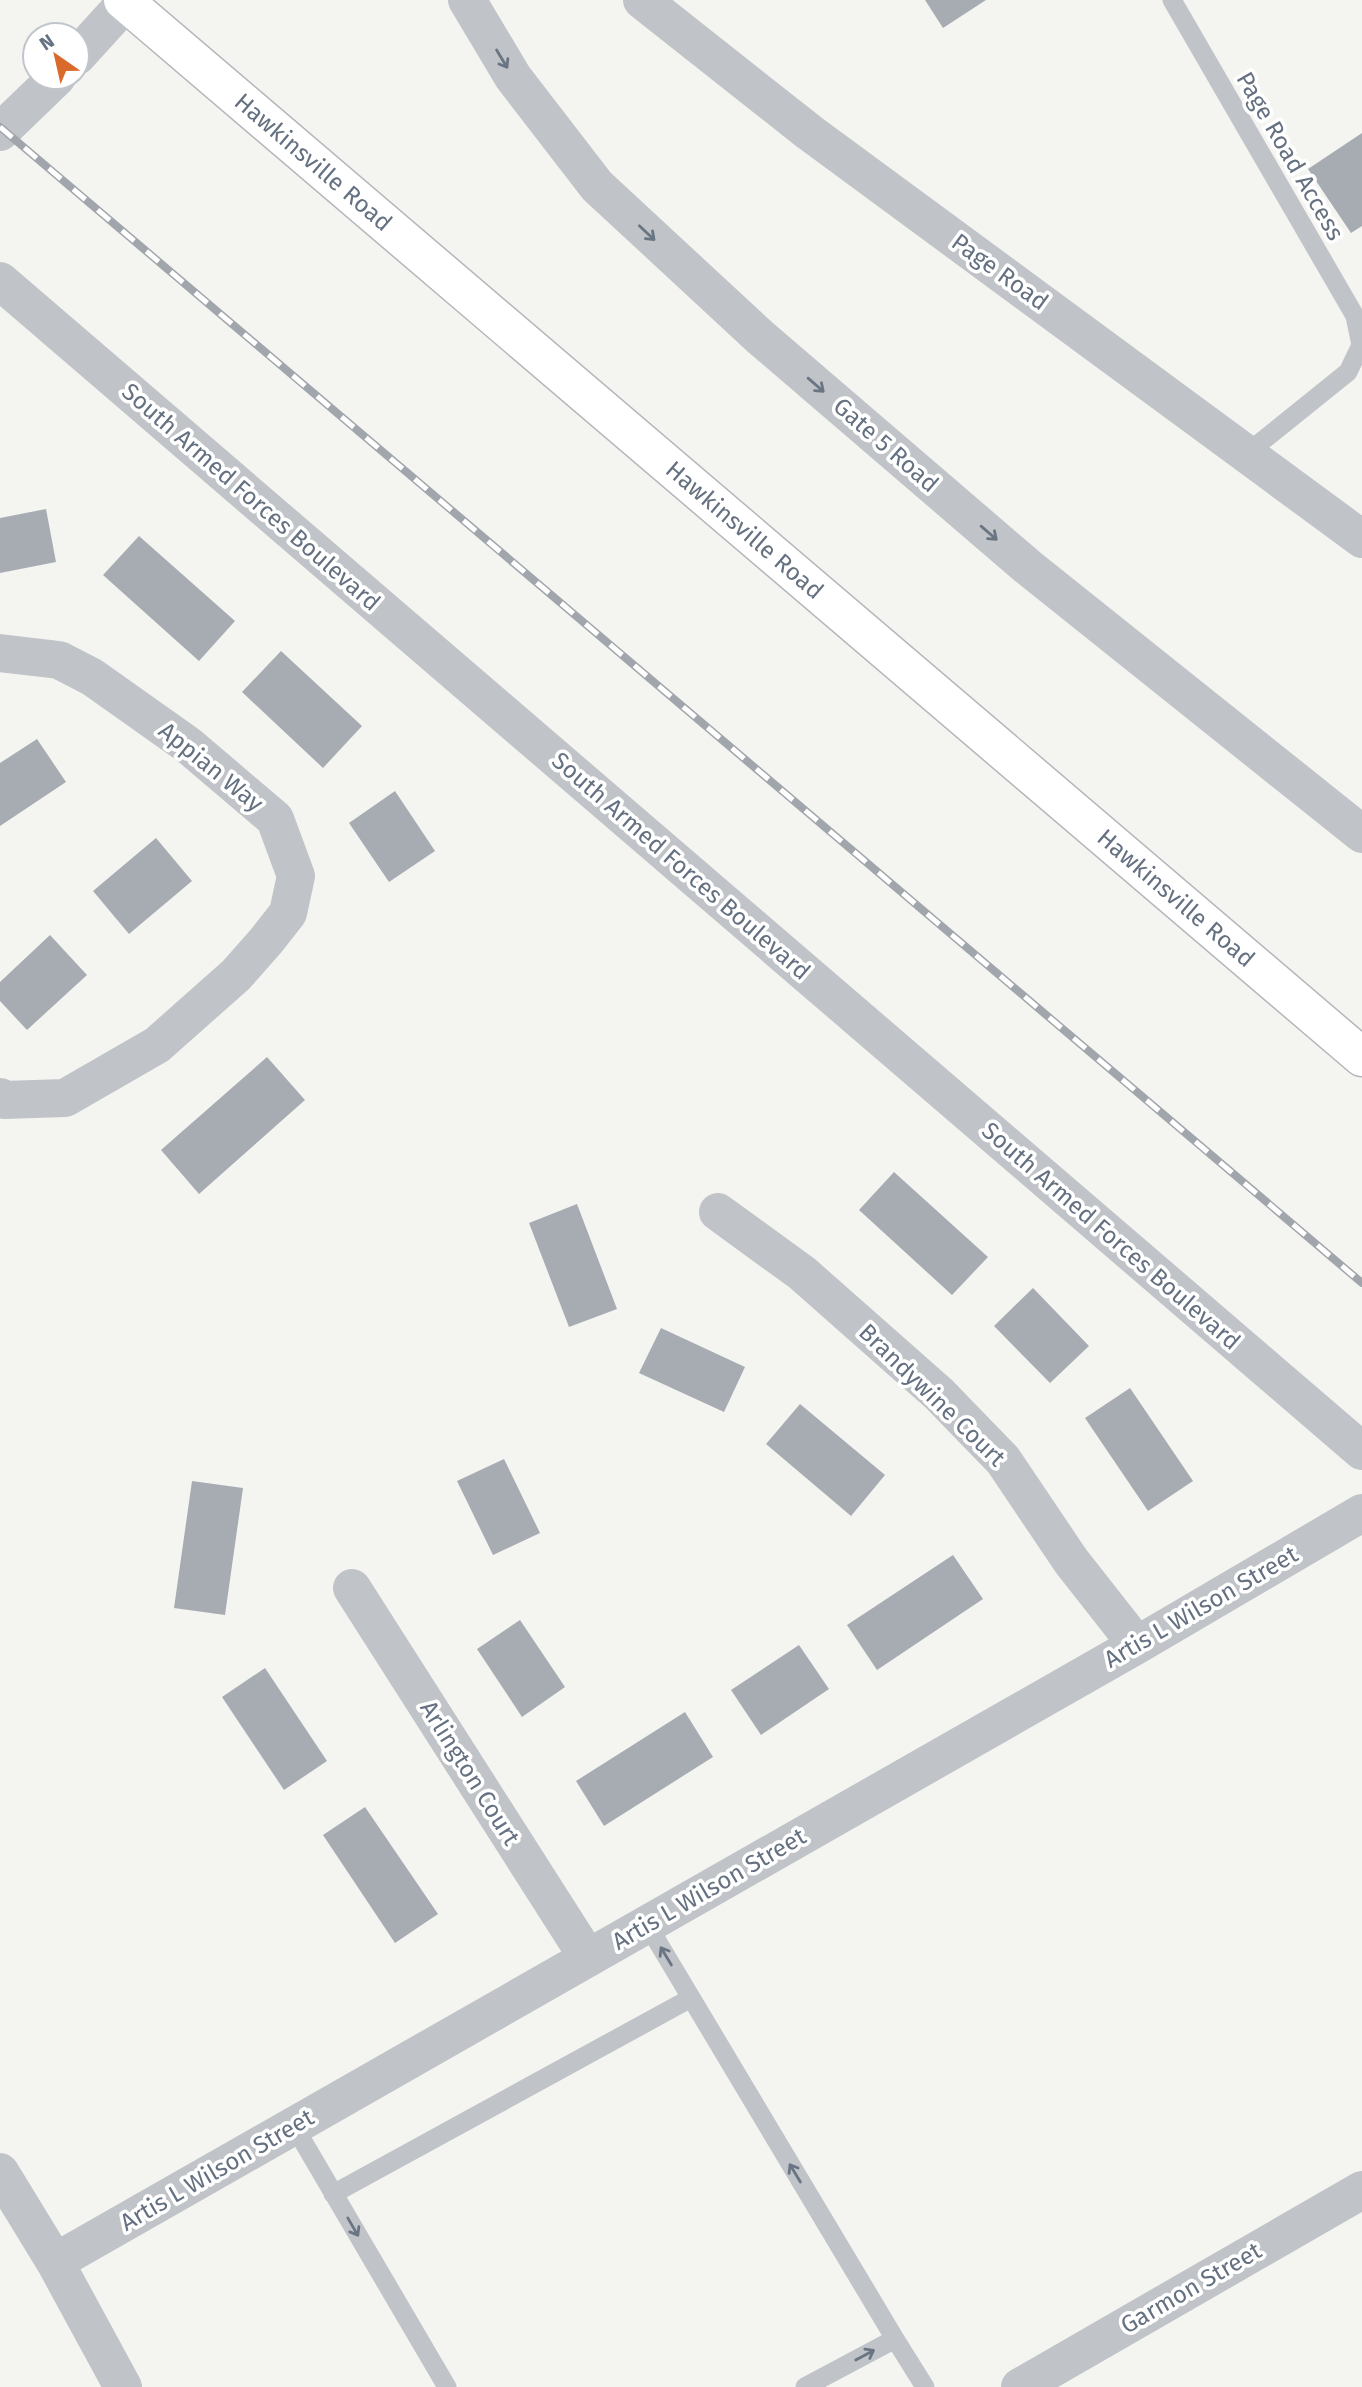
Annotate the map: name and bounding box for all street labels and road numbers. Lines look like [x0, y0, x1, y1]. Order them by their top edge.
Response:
street label: Page Road Access [1230, 67, 1350, 245]
street label: Hawkinsville Road [229, 87, 398, 237]
street label: Page Road [946, 228, 1054, 316]
street label: South Armed Forces Boulevard [116, 377, 386, 617]
street label: Gate 5 Road [828, 392, 944, 498]
street label: Hawkinsville Road [660, 455, 829, 605]
street label: Appian Way [153, 716, 269, 818]
street label: South Armed Forces Boulevard [546, 746, 816, 986]
street label: Hawkinsville Road [1092, 823, 1260, 973]
street label: South Armed Forces Boulevard [976, 1116, 1246, 1356]
street label: Brandywine Court [853, 1318, 1011, 1472]
street label: Artis L Wilson Street [1099, 1540, 1303, 1674]
street label: Arlington Court [414, 1696, 526, 1851]
street label: Artis L Wilson Street [607, 1822, 811, 1956]
street label: Artis L Wilson Street [115, 2103, 319, 2237]
street label: Garmon Street [1116, 2236, 1267, 2340]

